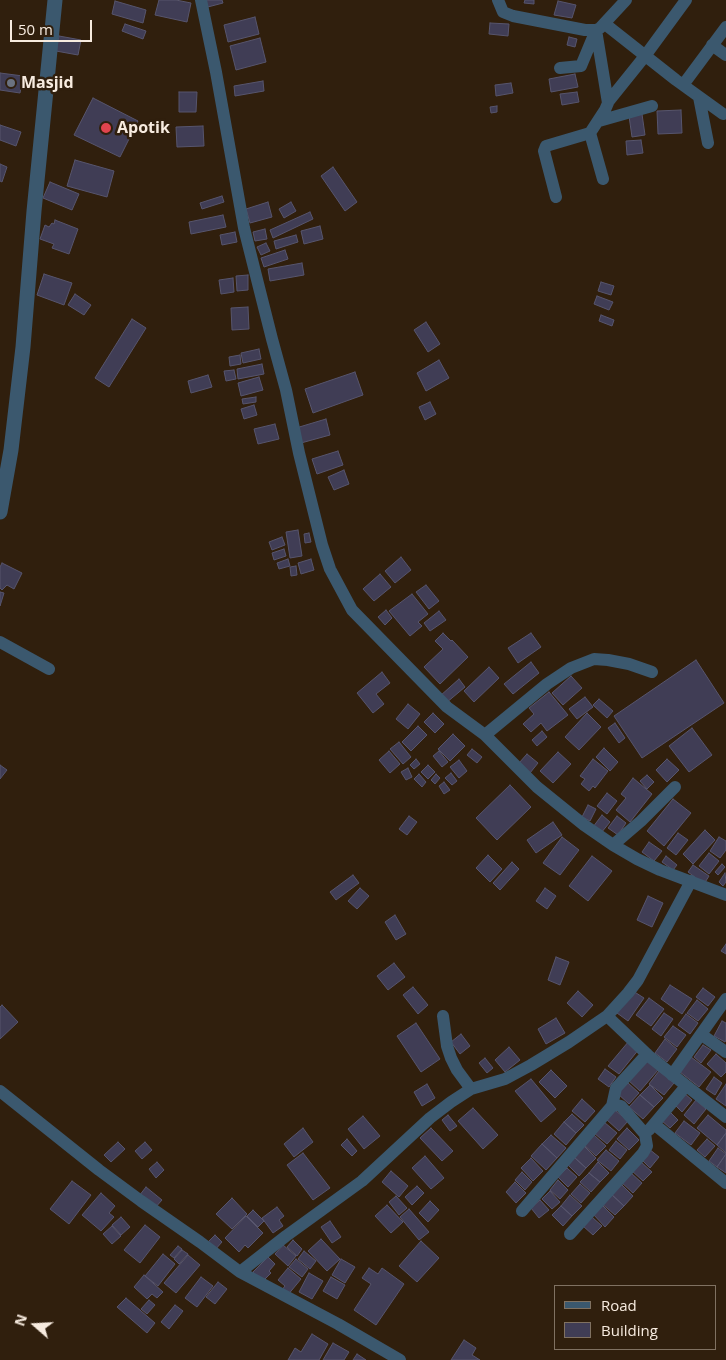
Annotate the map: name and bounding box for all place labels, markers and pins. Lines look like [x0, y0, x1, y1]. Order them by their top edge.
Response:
place label: Masjid [21, 73, 74, 93]
marker: Masjid [5, 77, 17, 89]
place label: Apotik [117, 118, 170, 138]
marker: Apotik [99, 121, 113, 135]

